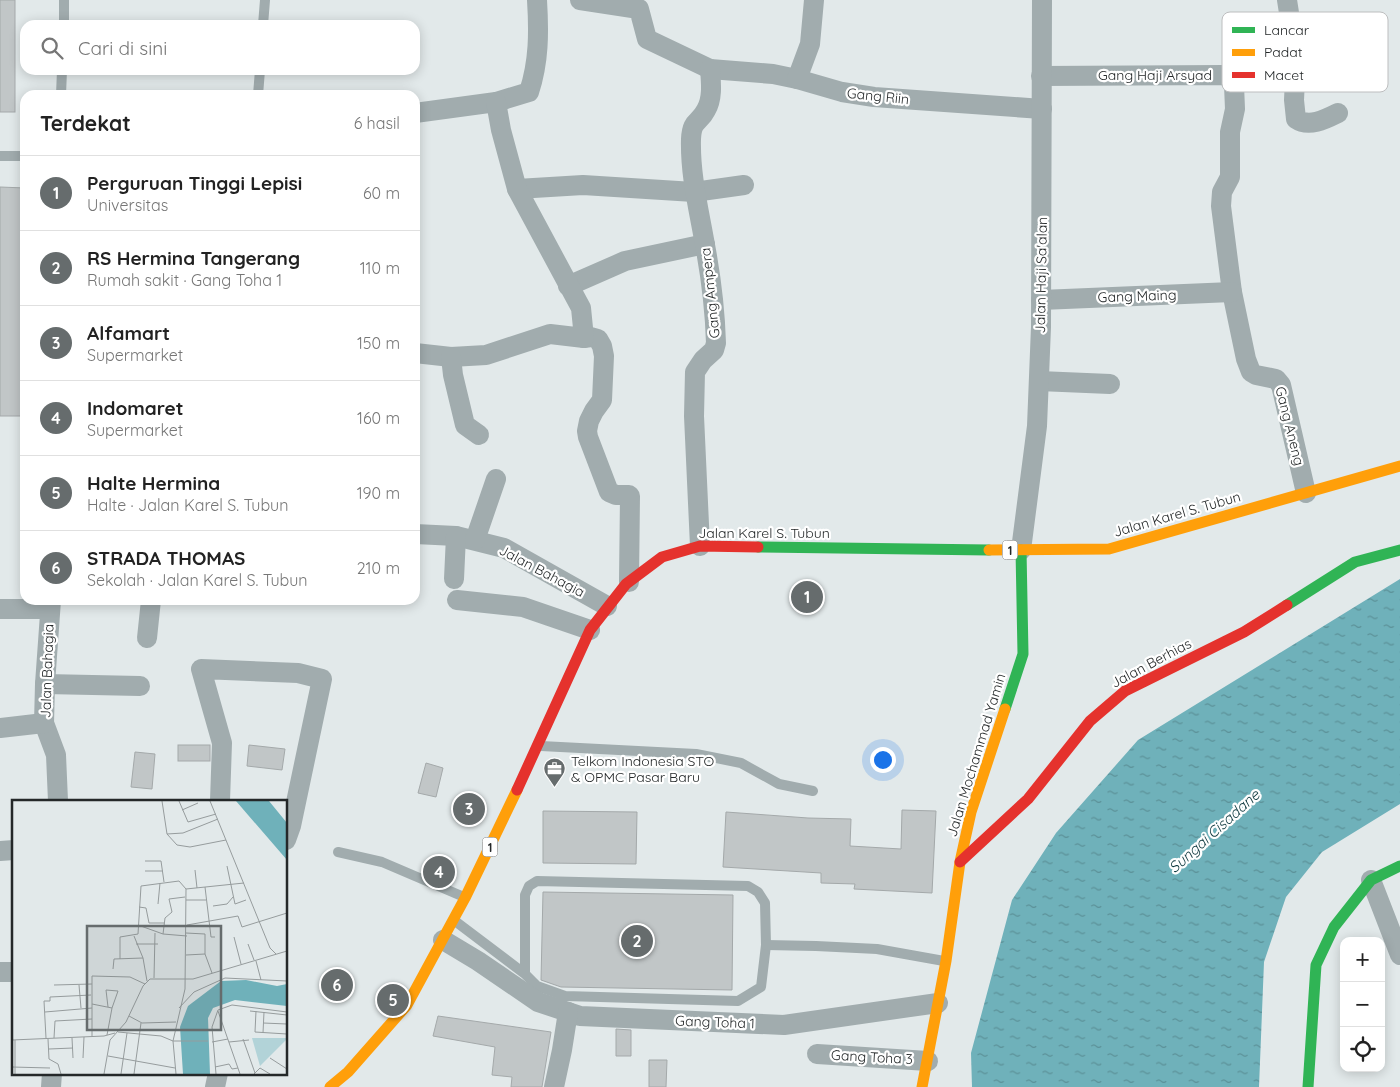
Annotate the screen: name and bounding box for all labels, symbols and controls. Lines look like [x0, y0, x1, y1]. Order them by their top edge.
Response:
legend [1222, 12, 1388, 92]
search box [20, 20, 420, 75]
text: Lancar [1264, 21, 1310, 39]
icon: search [38, 34, 66, 62]
text: Cari di sini [78, 36, 167, 60]
text: Padat [1264, 43, 1303, 61]
street label: Gang Haji Arsyad [1098, 66, 1212, 84]
text: Macet [1264, 66, 1304, 84]
street label: Gang Riin [846, 84, 910, 108]
text: Terdekat [40, 110, 131, 136]
text: 6 hasil [354, 113, 400, 133]
text: Perguruan Tinggi Lepisi [87, 171, 302, 195]
text: 1 [53, 183, 59, 203]
text: 60 m [363, 183, 400, 203]
text: Universitas [87, 195, 168, 215]
street label: Jalan Haji Sa'alan [1031, 217, 1051, 333]
text: RS Hermina Tangerang [87, 246, 300, 270]
street label: Gang Ampera [696, 247, 724, 339]
text: 2 [51, 258, 61, 278]
text: 110 m [360, 258, 400, 278]
text: Rumah sakit · Gang Toha 1 [87, 270, 282, 290]
street label: Gang Maing [1097, 286, 1177, 306]
text: Alfamart [87, 321, 170, 345]
text: 3 [52, 333, 60, 353]
text: 150 m [357, 333, 400, 353]
text: Supermarket [87, 345, 183, 365]
street label: Gang Aneng [1271, 385, 1309, 467]
text: Indomaret [87, 396, 184, 420]
text: 4 [51, 408, 61, 428]
text: 160 m [357, 408, 400, 428]
text: Supermarket [87, 420, 183, 440]
text: Halte Hermina [87, 471, 220, 495]
text: 5 [51, 483, 61, 503]
text: 190 m [357, 483, 400, 503]
street label: Jalan Karel S. Tubun [1111, 487, 1243, 541]
text: Halte · Jalan Karel S. Tubun [87, 495, 288, 515]
street label: Jalan Karel S. Tubun [698, 524, 830, 542]
road number: 1 [1002, 540, 1018, 560]
street label: Jalan Bahagia [496, 541, 588, 601]
text: STRADA THOMAS [87, 546, 245, 570]
text: 6 [52, 558, 60, 578]
text: 210 m [357, 558, 400, 578]
text: Sekolah · Jalan Karel S. Tubun [87, 570, 308, 590]
pin: 1 [791, 578, 823, 616]
street label: Jalan Bahagia [36, 624, 58, 718]
street label: Jalan Berhias [1108, 634, 1194, 692]
street label: Jalan Mochammad Yamin [943, 671, 1009, 839]
your location [870, 747, 896, 773]
place label: Telkom Indonesia STO & OPMC Pasar Baru [571, 752, 715, 786]
office icon: Telkom Indonesia STO & OPMC Pasar Baru [543, 757, 567, 788]
water label: Sungai Cisadane [1165, 785, 1264, 877]
pin: 3 [453, 790, 485, 828]
inset map [12, 800, 288, 1074]
road number: 1 [482, 838, 498, 856]
pin: 4 [423, 853, 455, 891]
pin: 2 [621, 922, 653, 960]
map controls [1340, 937, 1385, 1072]
button: + [1340, 937, 1385, 982]
pin: 6 [321, 966, 353, 1004]
pin: 5 [377, 981, 409, 1019]
button: − [1340, 982, 1385, 1027]
street label: Gang Toha 1 [675, 1012, 755, 1032]
button: locate [1340, 1027, 1385, 1072]
street label: Gang Toha 3 [831, 1046, 913, 1068]

